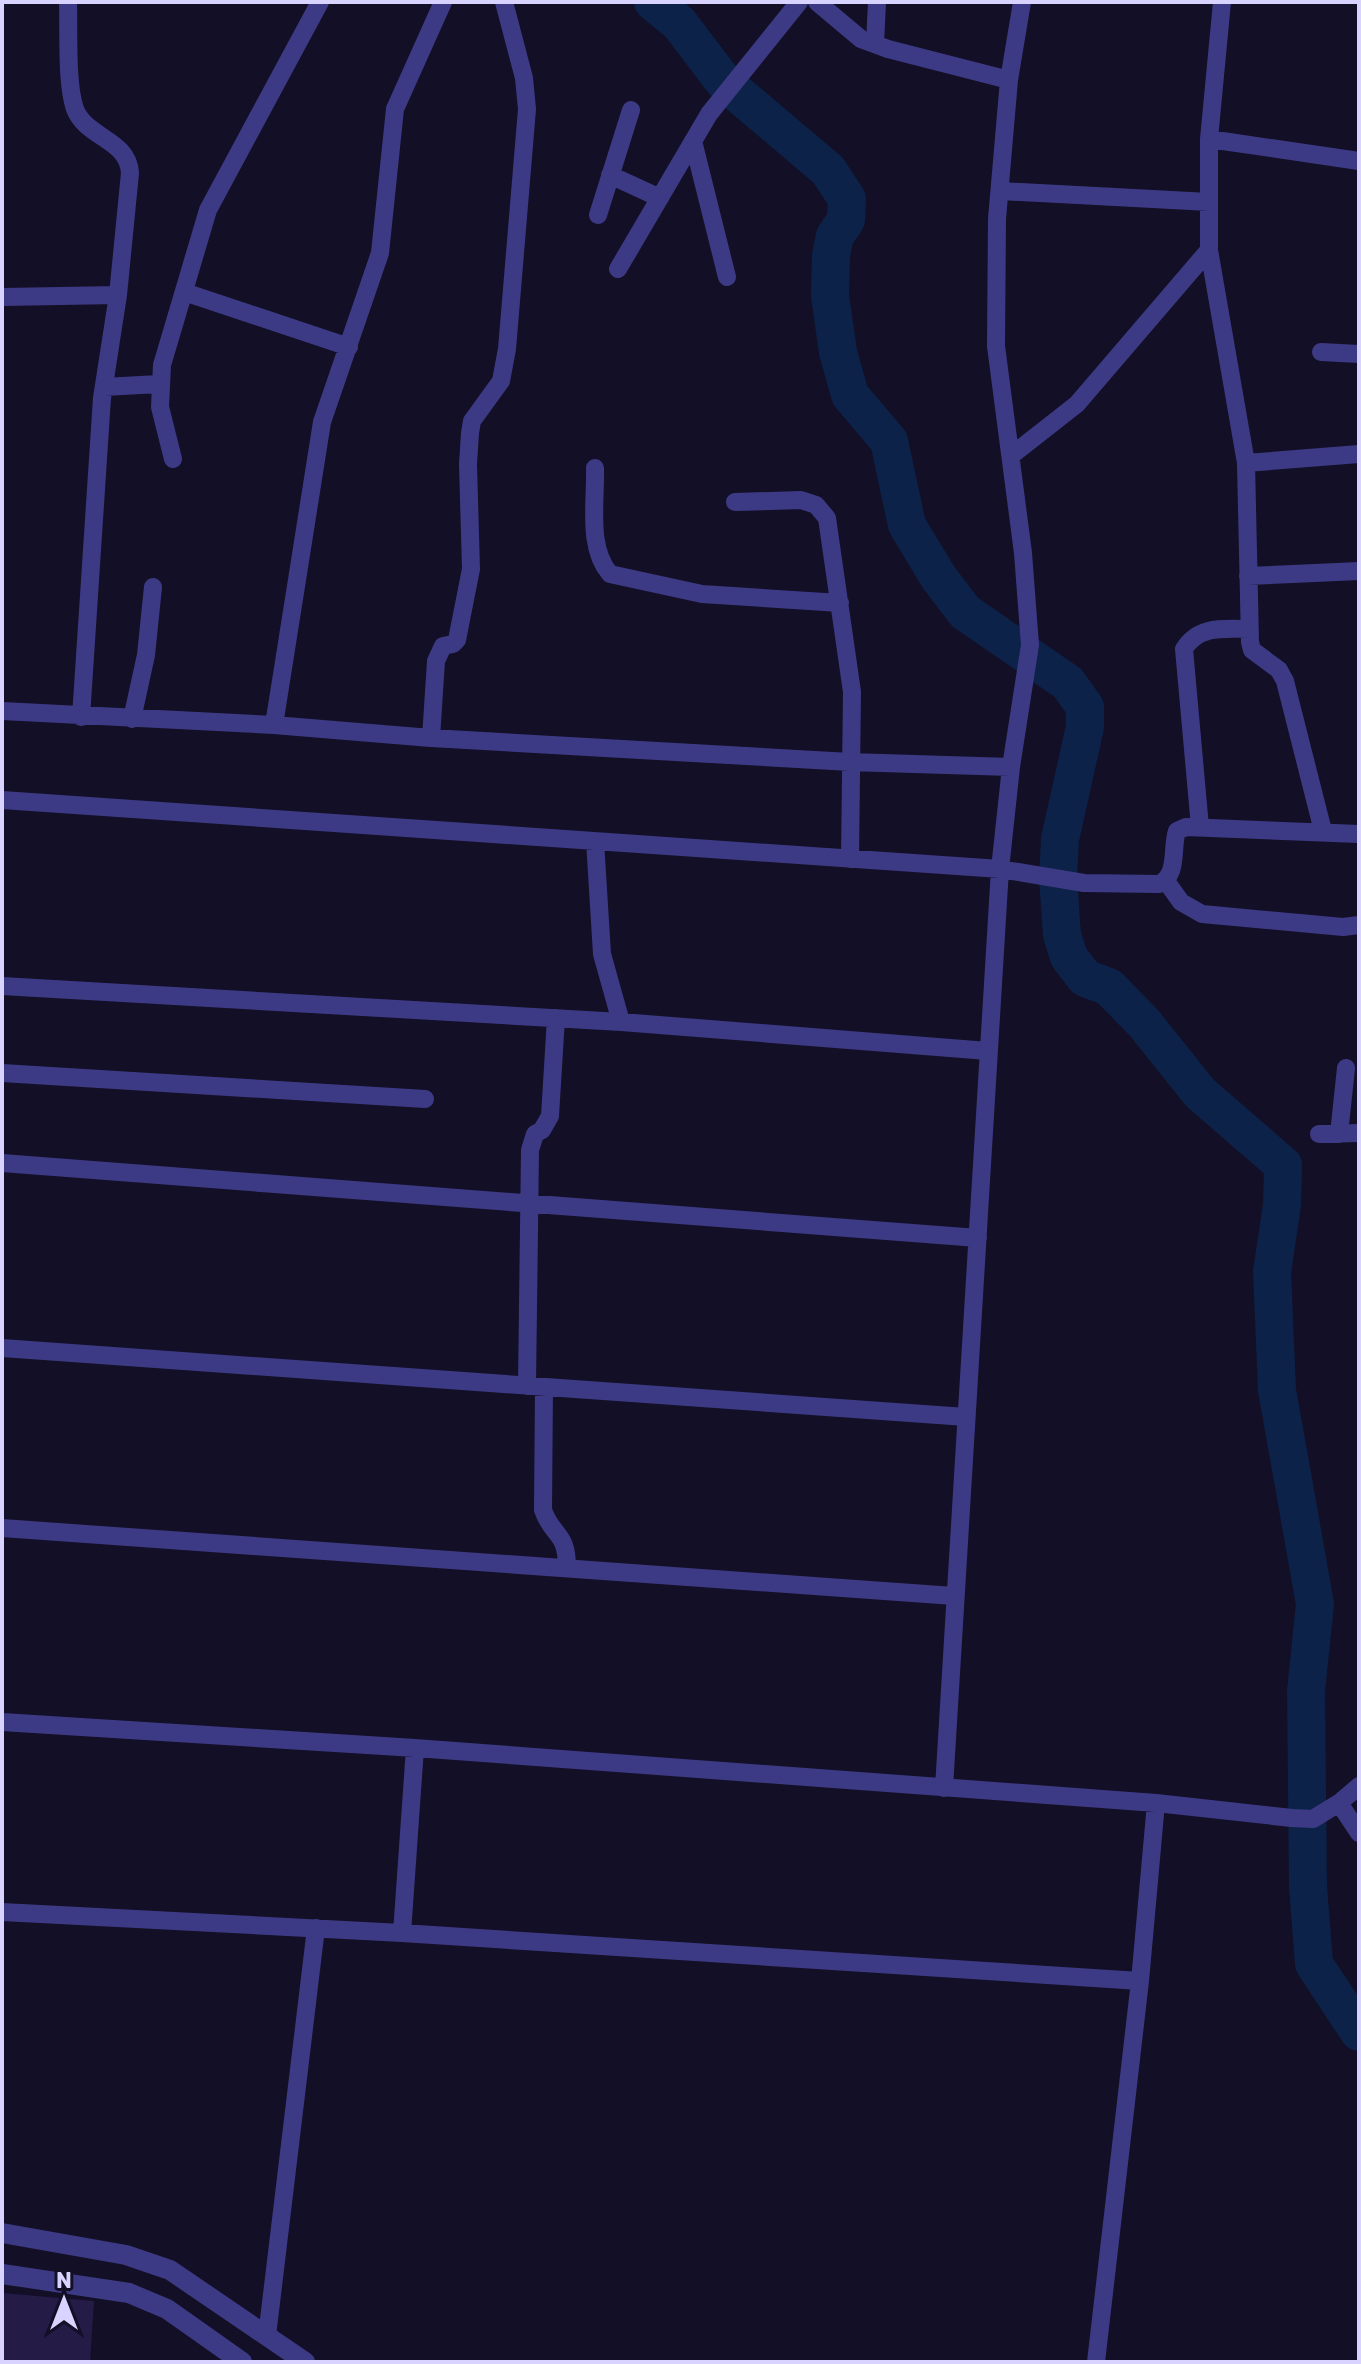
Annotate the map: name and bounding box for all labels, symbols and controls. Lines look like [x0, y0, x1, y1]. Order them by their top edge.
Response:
north arrow [24, 2260, 104, 2340]
text: N [56, 2267, 72, 2294]

